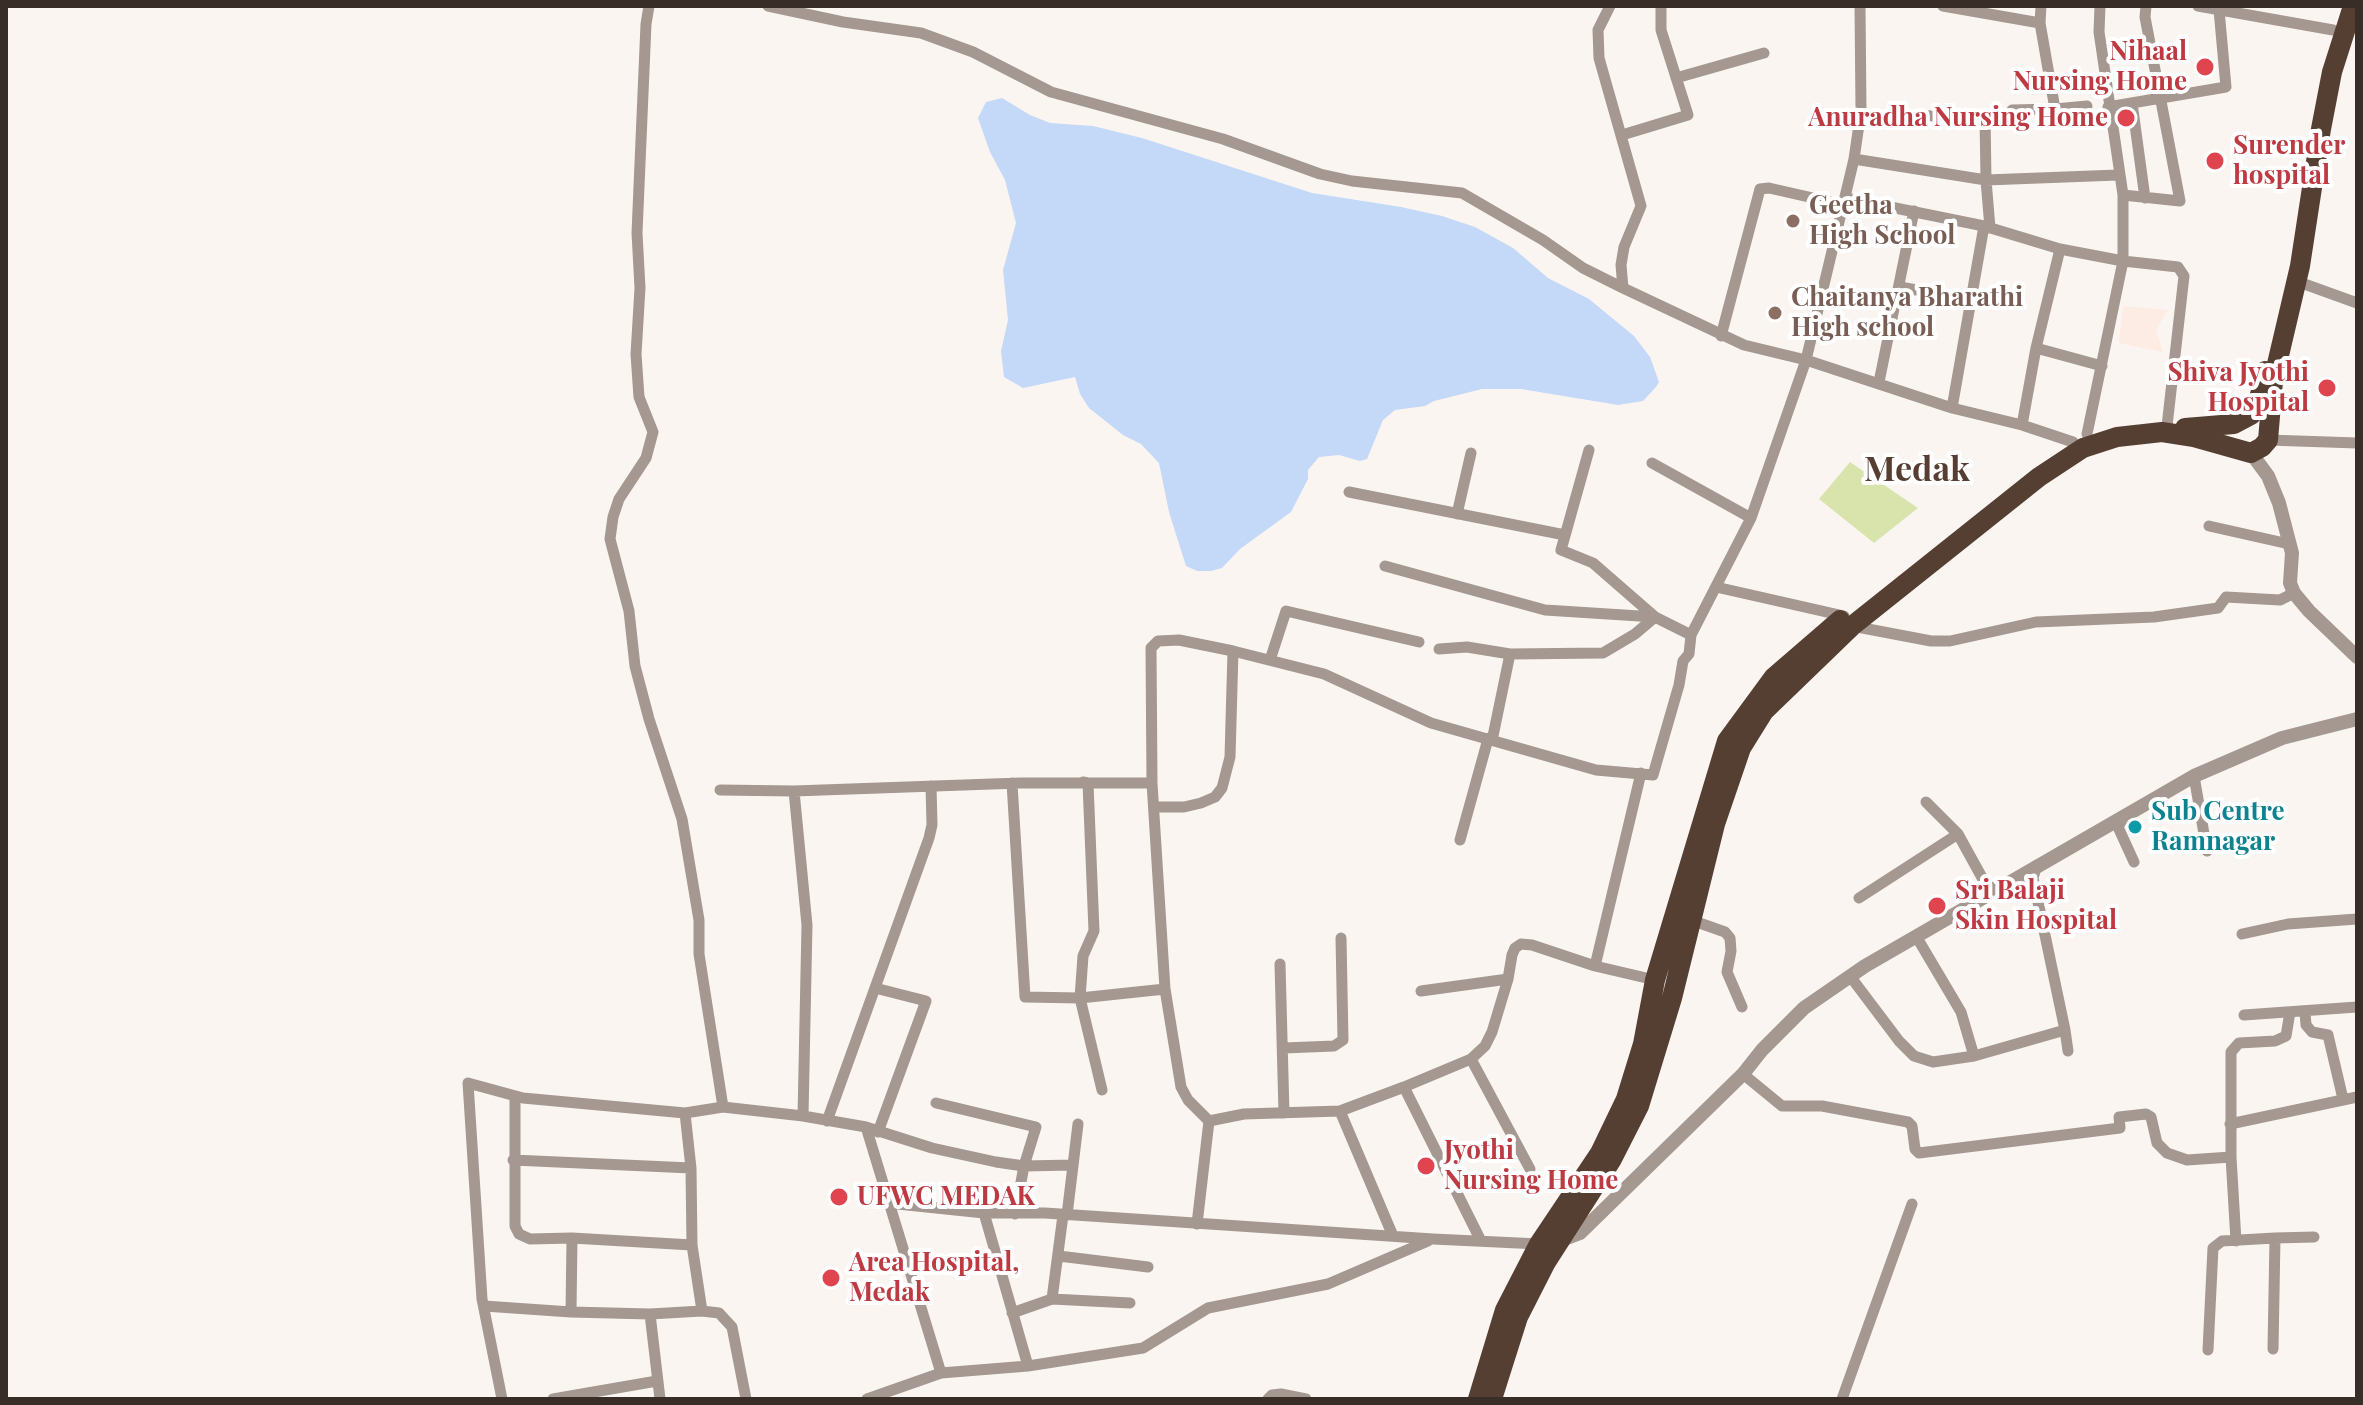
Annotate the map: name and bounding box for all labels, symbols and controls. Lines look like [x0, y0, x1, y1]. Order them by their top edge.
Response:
place label: Nihaal Nursing Home [2013, 36, 2187, 98]
marker: Nihaal Nursing Home [2194, 56, 2216, 78]
place label: Anuradha Nursing Home [1808, 102, 2108, 134]
marker: Anuradha Nursing Home [2115, 107, 2137, 129]
place label: Surender hospital [2233, 130, 2345, 192]
marker: Surender hospital [2204, 150, 2226, 172]
place label: Geetha High School [1809, 190, 1955, 252]
marker: Geetha High School [1784, 212, 1802, 230]
place label: Chaitanya Bharathi High school [1791, 282, 2023, 344]
marker: Chaitanya Bharathi High school [1766, 304, 1784, 322]
place label: Shiva Jyothi Hospital [2168, 357, 2309, 418]
marker: Shiva Jyothi Hospital [2316, 377, 2338, 399]
district label: Medak [1864, 450, 1970, 490]
place label: Sub Centre Ramnagar [2151, 796, 2285, 858]
marker: Sub Centre Ramnagar [2126, 818, 2144, 836]
place label: Sri Balaji Skin Hospital [1955, 875, 2117, 936]
marker: Sri Balaji Skin Hospital [1926, 895, 1948, 917]
place label: Jyothi Nursing Home [1444, 1135, 1618, 1196]
marker: Jyothi Nursing Home [1415, 1155, 1437, 1177]
place label: UFWC MEDAK [857, 1181, 1035, 1213]
marker: UFWC MEDAK [828, 1186, 850, 1208]
place label: Area Hospital, Medak [849, 1247, 1019, 1308]
marker: Area Hospital, Medak [820, 1267, 842, 1289]

